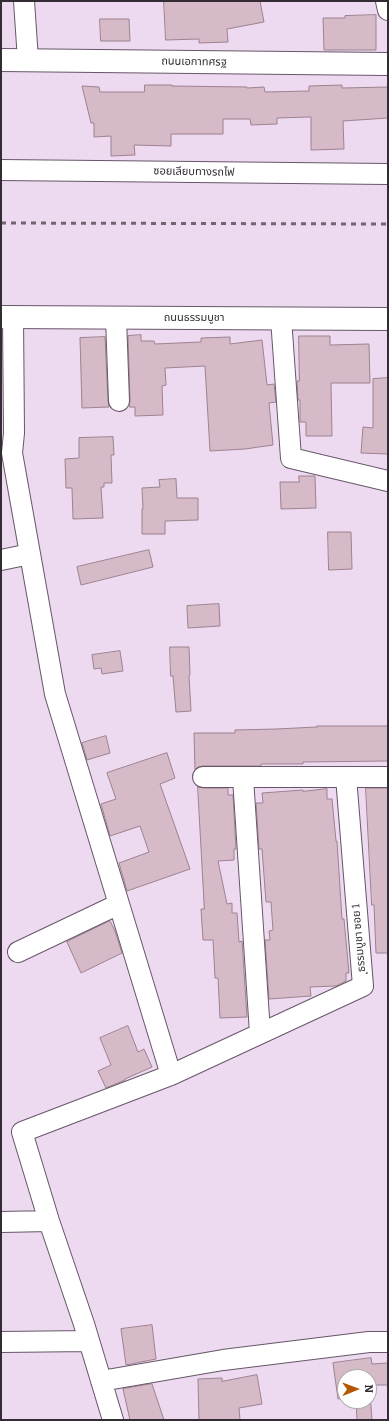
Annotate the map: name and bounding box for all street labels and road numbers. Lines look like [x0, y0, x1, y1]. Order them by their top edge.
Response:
street label: ถนนเอกาทศรฐ [161, 55, 227, 69]
street label: ซอยเลียบทางรถไฟ [153, 165, 235, 179]
street label: ถนนธรรมบูชา [164, 311, 224, 325]
street label: ุธรรมบูชา ซอย 1 [349, 903, 369, 973]

